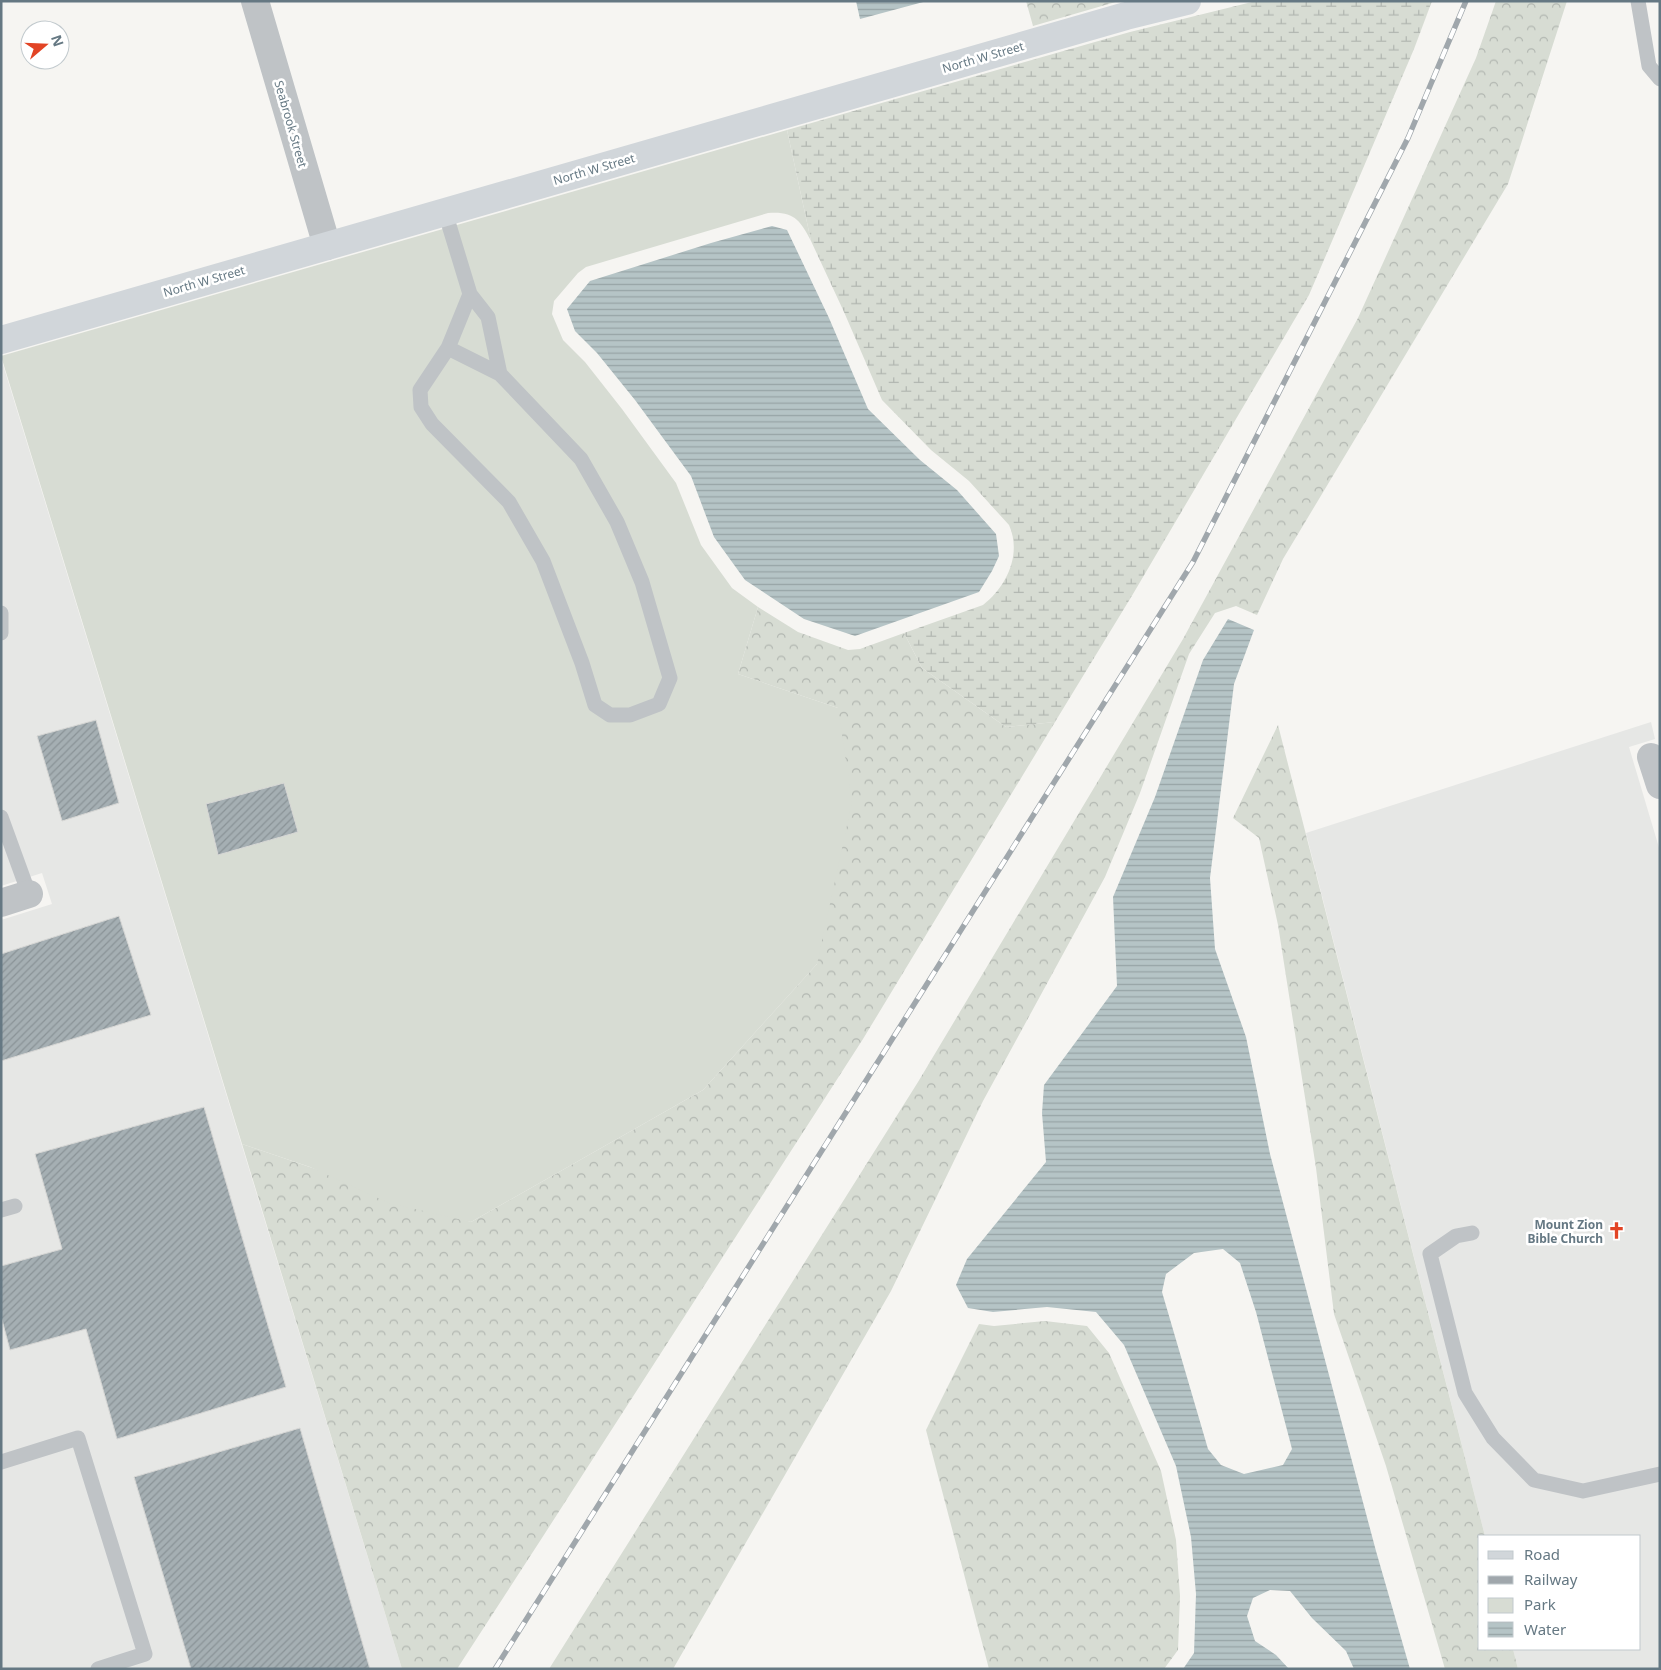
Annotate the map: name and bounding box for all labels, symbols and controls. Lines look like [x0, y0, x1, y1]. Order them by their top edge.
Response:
north arrow [20, 20, 70, 70]
text: N [47, 32, 69, 49]
street label: North W Street [940, 37, 1026, 77]
street label: Seabrook Street [270, 79, 312, 170]
street label: North W Street [551, 149, 637, 189]
street label: North W Street [161, 261, 247, 301]
place label: Mount Zion Bible Church [1528, 1216, 1603, 1247]
church icon: Mount Zion Bible Church [1607, 1221, 1627, 1241]
legend [1478, 1535, 1641, 1650]
text: Road [1524, 1544, 1560, 1564]
text: Railway [1524, 1569, 1578, 1589]
text: Park [1524, 1594, 1556, 1614]
text: Water [1524, 1619, 1566, 1639]

